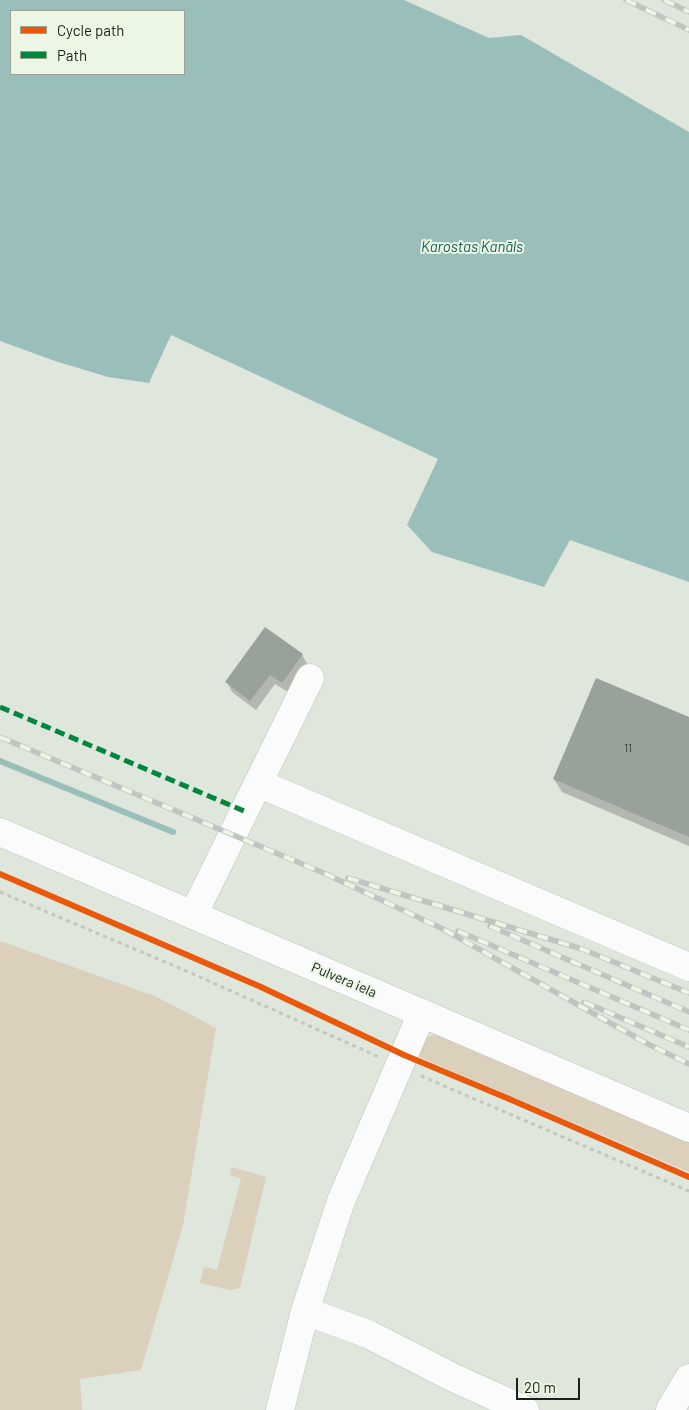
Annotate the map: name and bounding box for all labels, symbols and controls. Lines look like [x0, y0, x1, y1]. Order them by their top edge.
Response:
legend [10, 10, 185, 75]
text: Cycle path [57, 21, 124, 39]
text: Path [57, 46, 87, 64]
water label: Karostas Kanāls [421, 238, 523, 256]
house number: 11 [624, 741, 632, 755]
street label: Pulvera iela [309, 959, 379, 1001]
scale bar [519, 1368, 583, 1400]
text: 20 m [524, 1378, 556, 1396]

